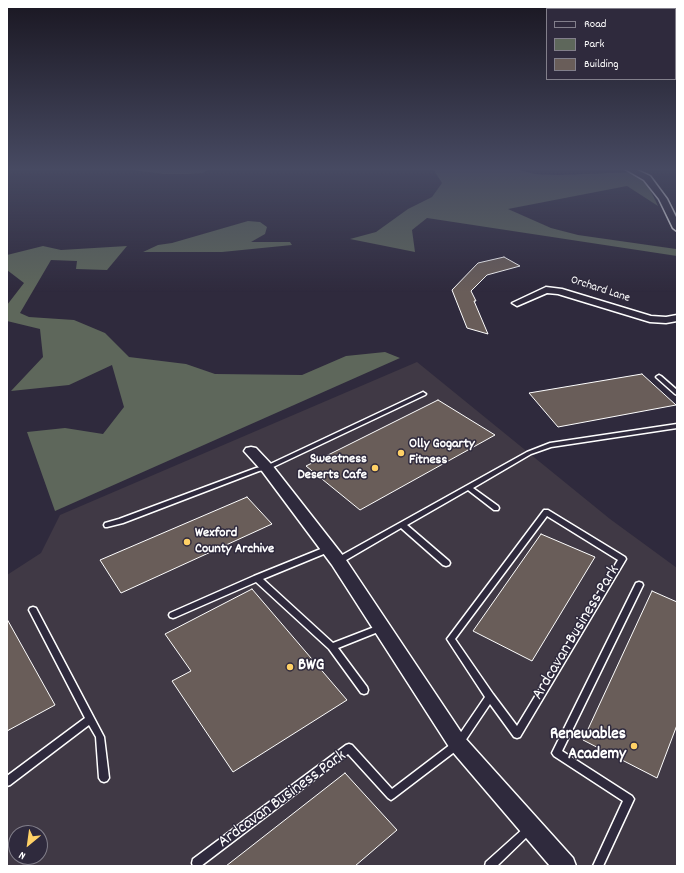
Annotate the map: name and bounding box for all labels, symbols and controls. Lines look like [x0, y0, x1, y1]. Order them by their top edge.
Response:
legend [546, 8, 676, 80]
text: Road [584, 16, 606, 33]
text: Park [584, 36, 604, 53]
text: Building [584, 56, 619, 73]
street label: Orchard Lane [569, 274, 631, 306]
place label: Olly Gogarty Fitness [409, 437, 475, 470]
marker: Olly Gogarty Fitness [396, 448, 406, 458]
place label: Sweetness Deserts Cafe [298, 452, 367, 484]
marker: Sweetness Deserts Cafe [370, 463, 380, 473]
place label: Wexford County Archive [195, 526, 274, 558]
marker: Wexford County Archive [182, 537, 192, 547]
street label: Ardcavan Business Park [529, 562, 625, 704]
place label: BWG [298, 657, 324, 677]
marker: BWG [285, 662, 295, 672]
place label: Renewables Academy [550, 726, 626, 766]
marker: Renewables Academy [629, 741, 639, 751]
street label: Ardcavan Business Park [215, 747, 351, 853]
north arrow [8, 825, 48, 865]
text: N [16, 846, 29, 863]

